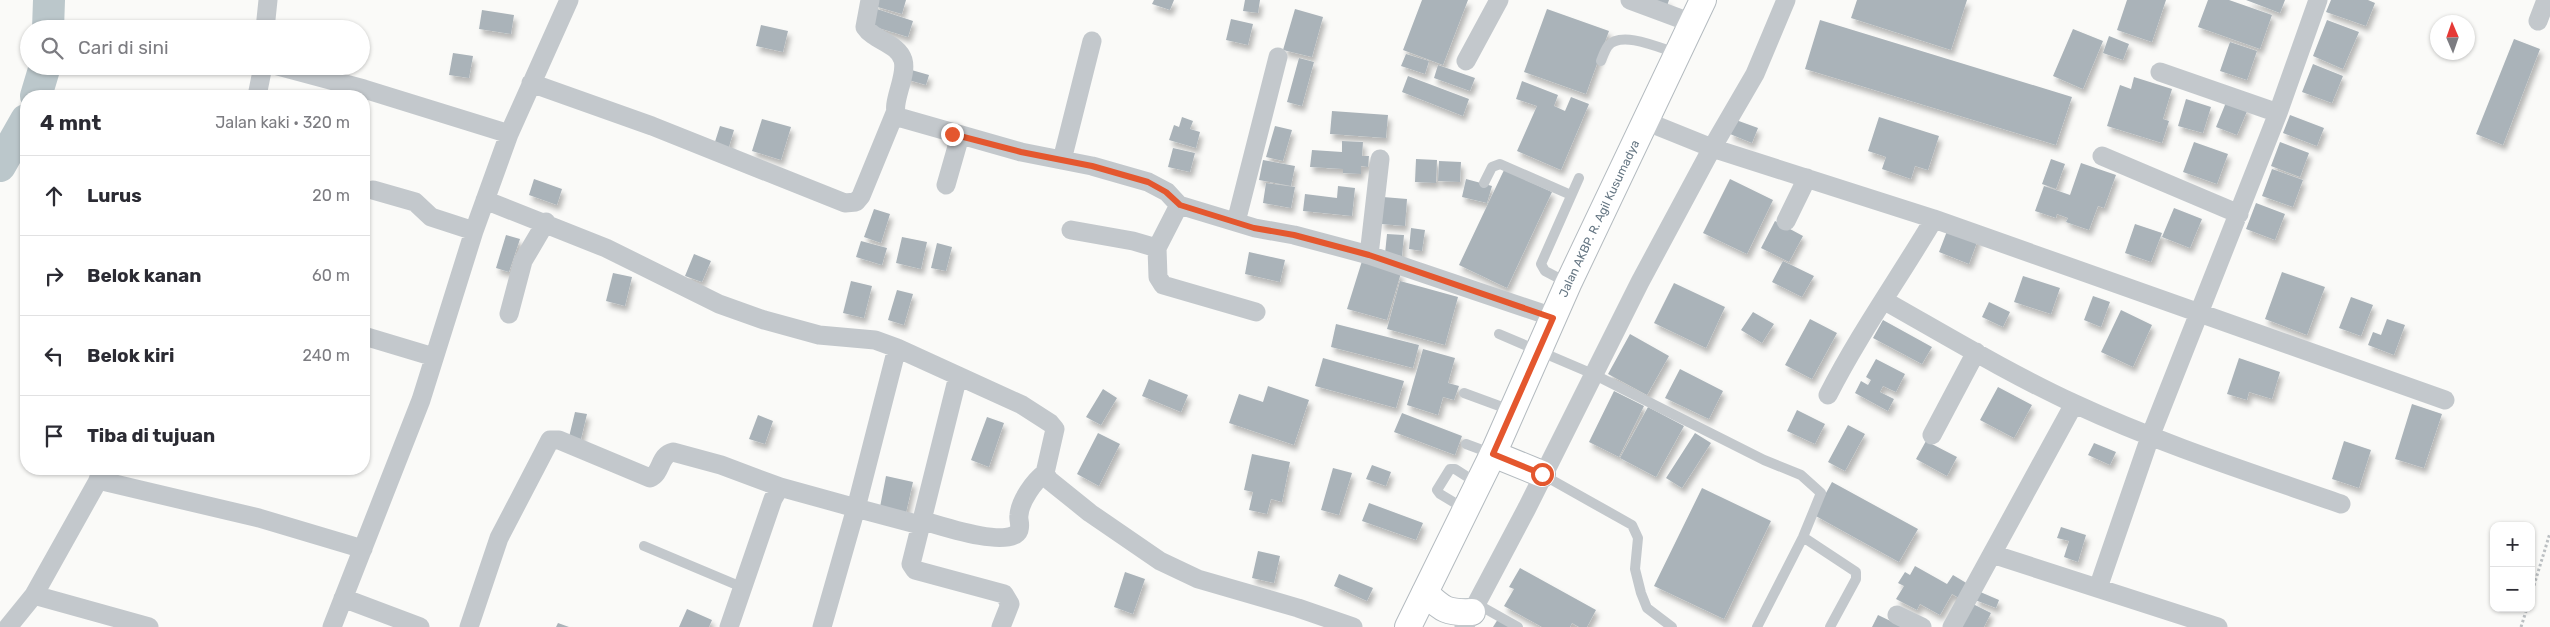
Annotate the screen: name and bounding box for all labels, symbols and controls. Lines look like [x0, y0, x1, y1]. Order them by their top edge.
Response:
north arrow [2430, 15, 2475, 60]
search box [20, 20, 370, 75]
icon: search [38, 34, 66, 62]
text: Cari di sini [78, 36, 169, 59]
text: 4 mnt [40, 110, 101, 135]
text: Jalan kaki · 320 m [215, 113, 350, 132]
route end [941, 123, 964, 146]
street label: Jalan AKBP. R. Agil Kusumadya [1556, 138, 1642, 299]
icon: ahead [40, 182, 68, 210]
text: Lurus [87, 184, 142, 207]
text: 20 m [312, 186, 350, 205]
icon: right [40, 262, 68, 290]
text: Belok kanan [87, 264, 202, 287]
text: 60 m [312, 266, 350, 285]
icon: left [40, 342, 68, 370]
text: Belok kiri [87, 344, 174, 367]
text: 240 m [303, 346, 350, 365]
icon: arrive [40, 422, 68, 450]
text: Tiba di tujuan [87, 424, 215, 447]
route start [1531, 463, 1554, 486]
map controls [2490, 522, 2535, 612]
button: + [2490, 522, 2535, 567]
button: − [2490, 567, 2535, 612]

